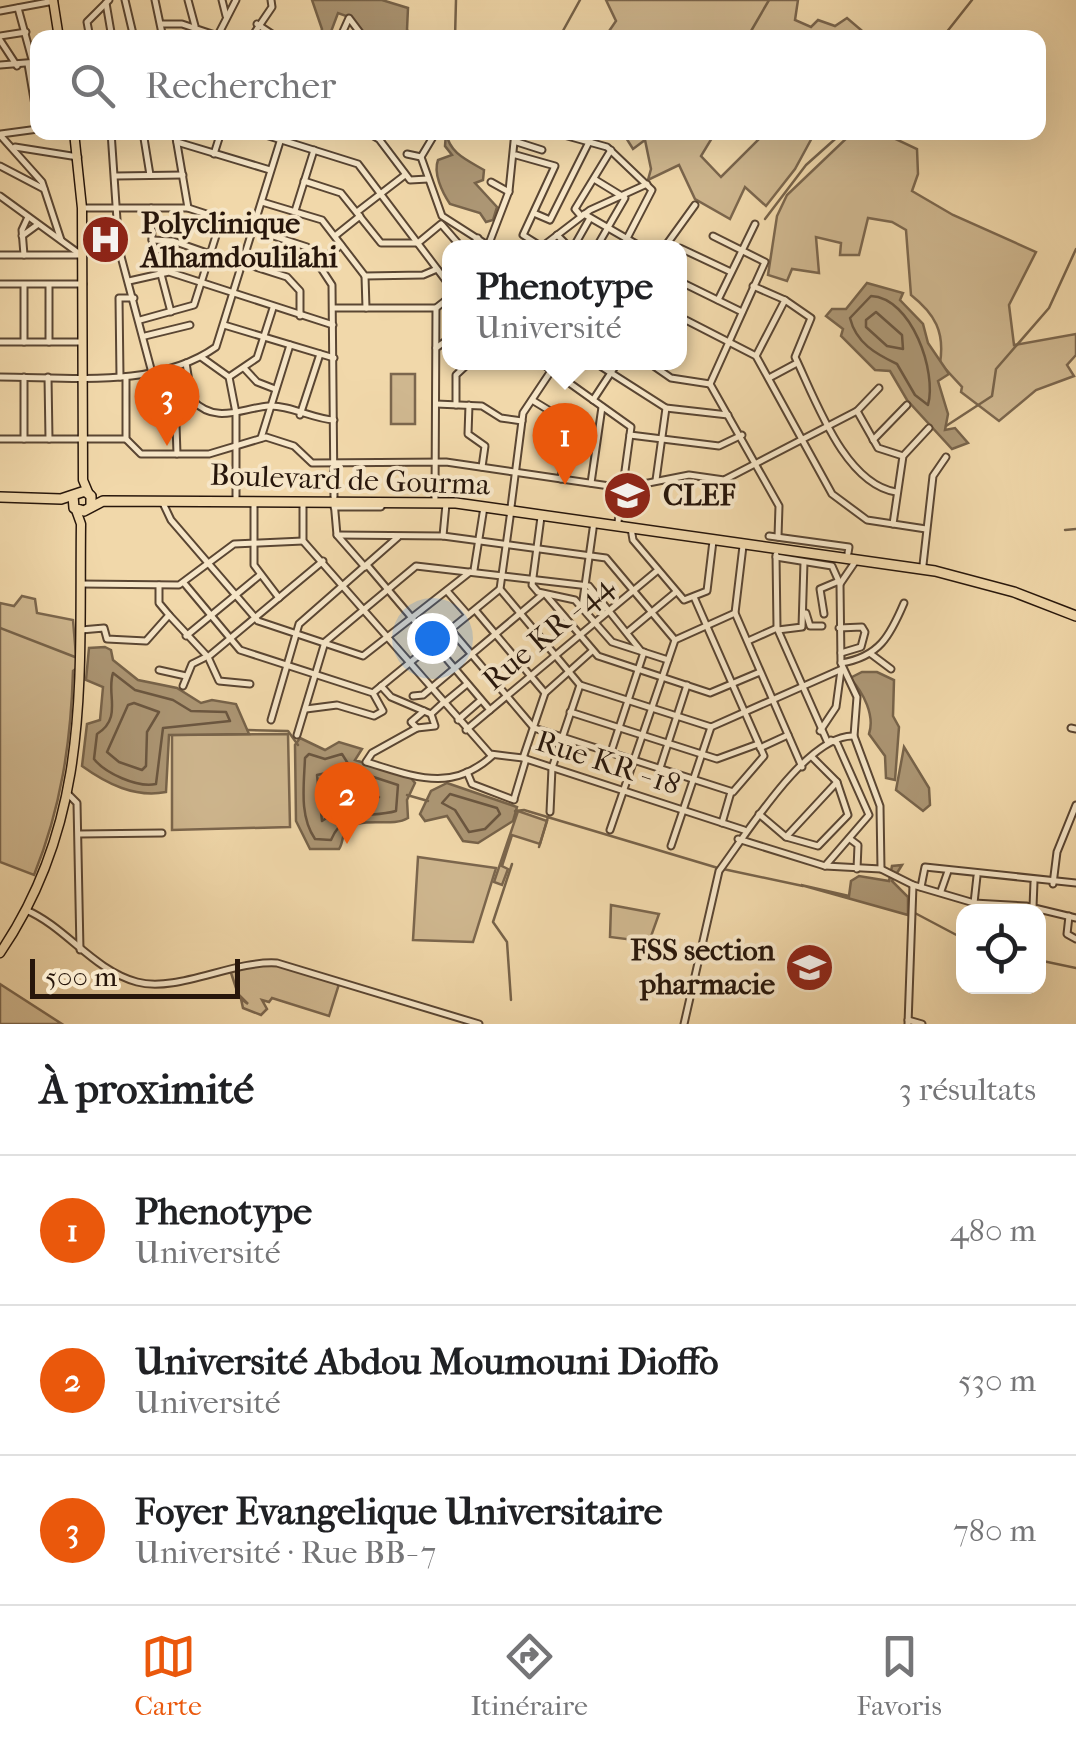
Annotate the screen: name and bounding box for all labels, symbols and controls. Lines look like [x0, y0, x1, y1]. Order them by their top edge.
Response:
search box [30, 30, 1046, 140]
icon: search [65, 58, 120, 113]
text: Rechercher [145, 63, 336, 108]
place label: Polyclinique Alhamdoulilahi [139, 206, 338, 275]
hospital icon: Polyclinique Alhamdoulilahi [80, 214, 132, 266]
popup [442, 240, 687, 370]
text: Phenotype [476, 264, 653, 309]
text: Université [476, 309, 622, 346]
pin: 3 [134, 364, 200, 446]
pin: 1 [532, 402, 598, 485]
street label: Boulevard de Gourma [209, 458, 492, 502]
school or university icon: CLEF [602, 469, 654, 521]
place label: CLEF [663, 478, 736, 513]
street label: Rue KR - 44 [476, 568, 621, 698]
your location [407, 613, 458, 664]
street label: Rue KR - 18 [532, 723, 684, 803]
pin: 2 [314, 762, 380, 844]
map controls [956, 904, 1046, 994]
button: locate [956, 904, 1046, 994]
place label: FSS section pharmacie [631, 933, 776, 1002]
school or university icon: FSS section pharmacie [784, 941, 836, 993]
scale bar [30, 954, 240, 998]
text: 500 m [45, 960, 117, 993]
text: À proximité [40, 1065, 254, 1114]
text: 3 résultats [899, 1071, 1036, 1108]
text: Phenotype [135, 1189, 312, 1234]
text: 1 [67, 1212, 78, 1249]
text: 480 m [950, 1212, 1036, 1249]
text: Université [135, 1234, 281, 1271]
text: Université Abdou Moumouni Dioffo [135, 1339, 719, 1384]
text: 2 [64, 1362, 81, 1399]
text: 530 m [958, 1362, 1036, 1399]
text: Université [135, 1384, 281, 1421]
text: Foyer Evangelique Universitaire [135, 1489, 663, 1534]
text: 3 [66, 1512, 79, 1549]
text: 780 m [953, 1512, 1036, 1549]
text: Université · Rue BB- 7 [135, 1534, 436, 1571]
tab: Carte [134, 1629, 202, 1722]
tab: Itinéraire [470, 1629, 588, 1722]
tab: Favoris [856, 1629, 942, 1722]

